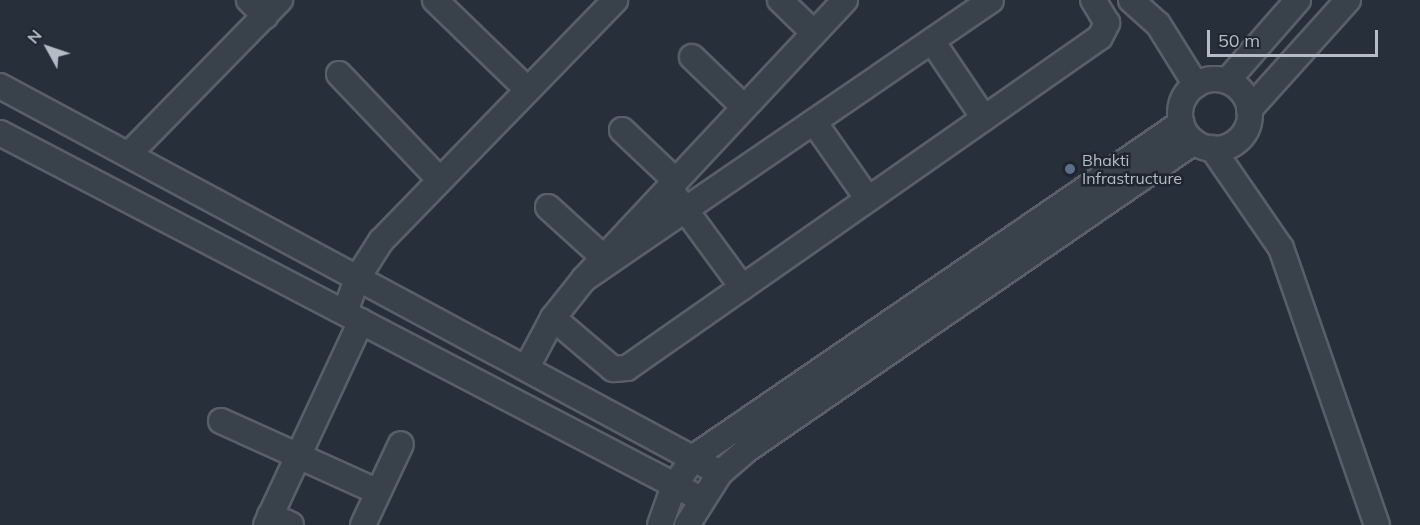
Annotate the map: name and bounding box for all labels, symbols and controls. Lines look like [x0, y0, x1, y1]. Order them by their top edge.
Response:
north arrow [18, 18, 78, 78]
scale bar [1210, 18, 1381, 56]
text: N [23, 25, 46, 47]
text: 50 m [1218, 29, 1260, 52]
place label: Bhakti Infrastructure [1082, 150, 1182, 188]
marker: Bhakti Infrastructure [1063, 162, 1077, 176]

